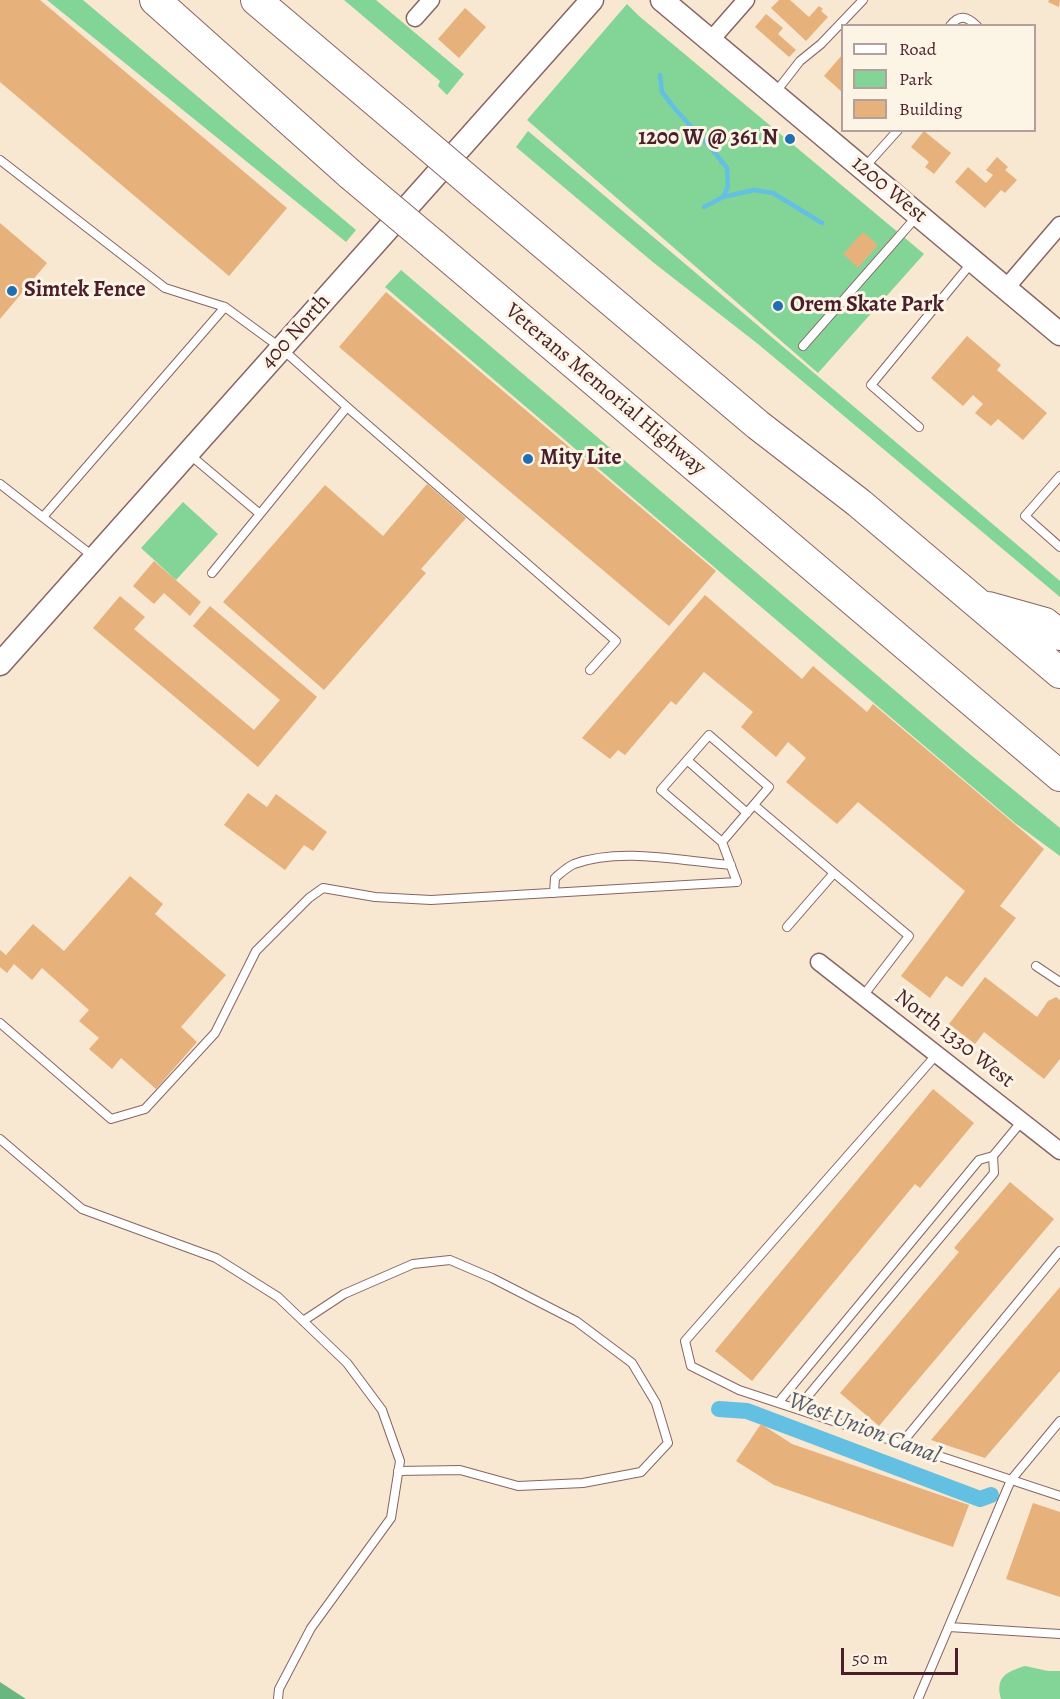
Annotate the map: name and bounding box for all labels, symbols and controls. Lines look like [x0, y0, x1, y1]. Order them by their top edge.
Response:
legend [841, 24, 1036, 132]
text: Road [899, 37, 936, 61]
text: Park [899, 67, 933, 91]
text: Building [899, 97, 963, 121]
place label: 1200 W @ 361 N [638, 126, 778, 152]
marker: 1200 W @ 361 N [783, 132, 797, 146]
street label: 1200 West [846, 151, 932, 229]
place label: Simtek Fence [24, 278, 146, 304]
marker: Simtek Fence [5, 284, 19, 298]
street label: 400 North [256, 289, 336, 375]
place label: Orem Skate Park [790, 293, 944, 319]
street label: Veterans Memorial Highway [499, 298, 711, 482]
marker: Orem Skate Park [771, 299, 785, 313]
place label: Mity Lite [540, 446, 622, 472]
marker: Mity Lite [521, 452, 535, 466]
street label: North 1330 West [889, 984, 1019, 1094]
water label: West Union Canal [784, 1387, 944, 1471]
scale bar [844, 1636, 961, 1674]
text: 50 m [852, 1646, 888, 1670]

